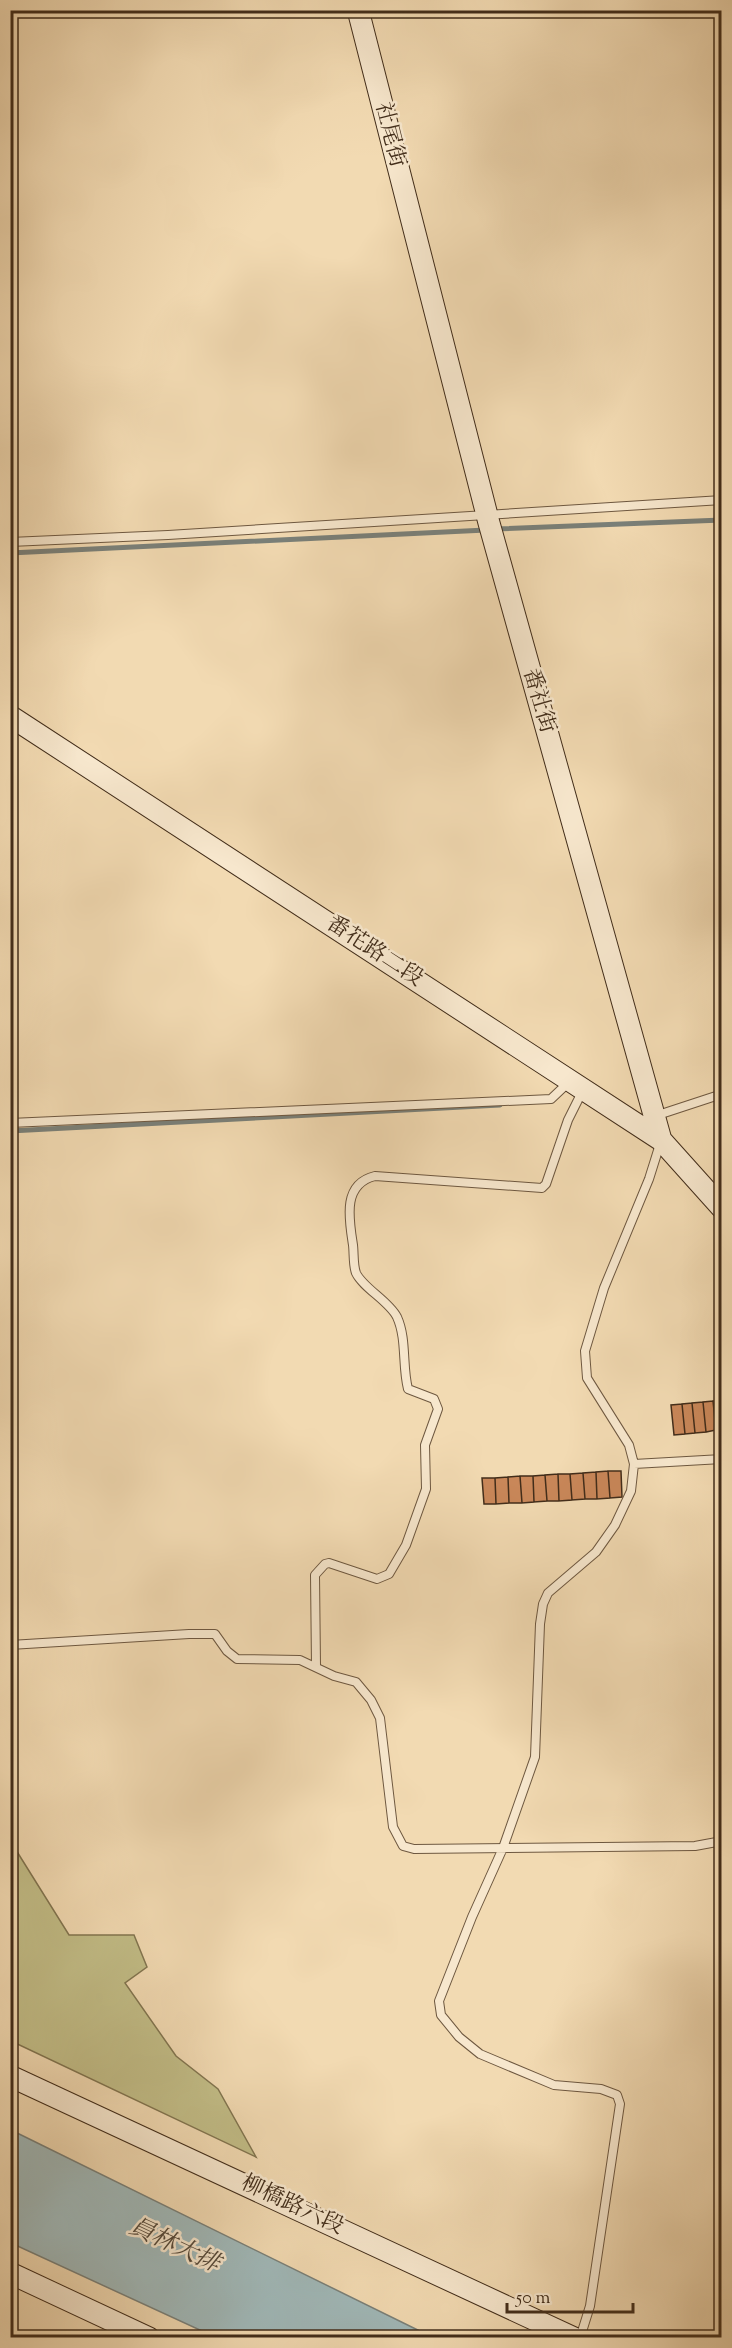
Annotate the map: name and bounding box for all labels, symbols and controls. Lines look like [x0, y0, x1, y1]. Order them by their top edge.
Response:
street label: 社尾街 [365, 99, 413, 171]
street label: 番社街 [514, 665, 562, 737]
street label: 番花路二段 [319, 909, 429, 995]
street label: 柳橋路六段 [235, 2168, 349, 2244]
water label: 員林大排 [123, 2210, 227, 2283]
scale bar [507, 2276, 633, 2314]
text: 50 m [515, 2286, 551, 2312]

